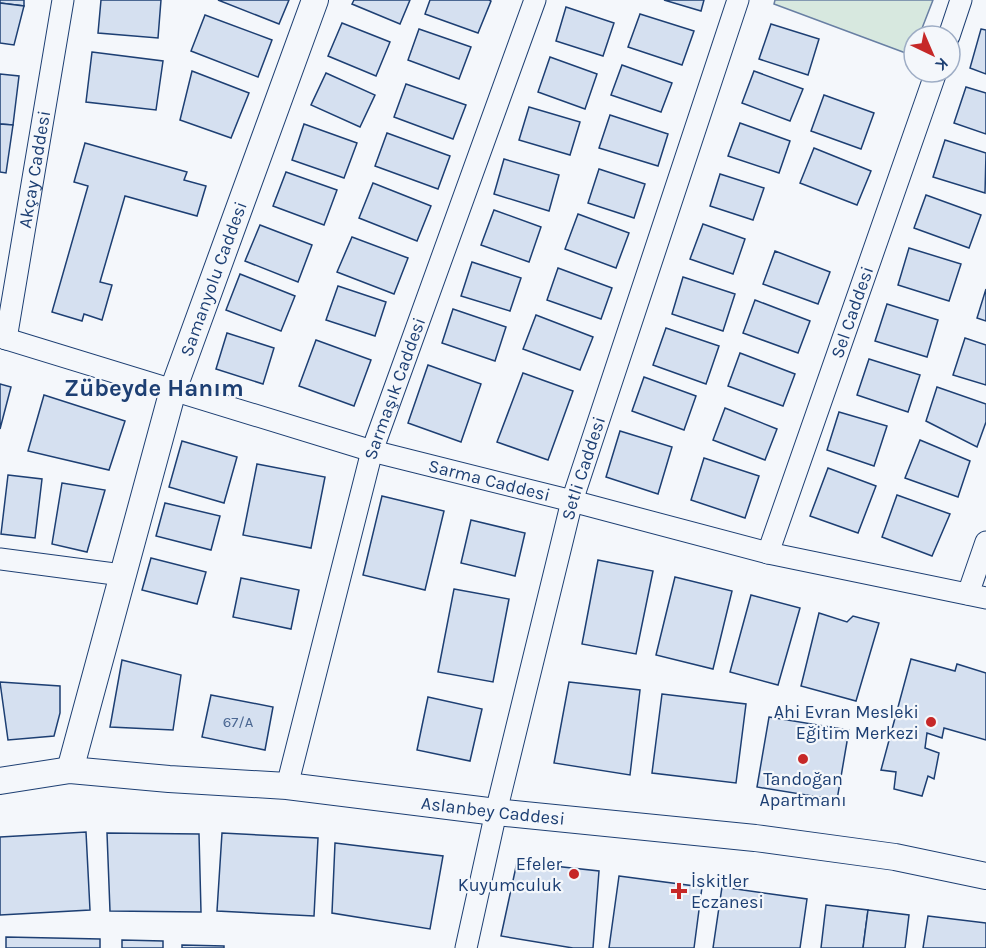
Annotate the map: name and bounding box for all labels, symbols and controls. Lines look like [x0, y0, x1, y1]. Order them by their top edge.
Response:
north arrow [902, 24, 962, 84]
text: K [931, 54, 952, 75]
street label: Akçay Caddesi [14, 109, 55, 230]
street label: Samanyolu Caddesi [175, 198, 252, 359]
street label: Sel Caddesi [826, 263, 878, 361]
street label: Sarmaşık Caddesi [359, 314, 430, 462]
district label: Zübeyde Hanım [64, 374, 244, 402]
street label: Setli Caddesi [557, 413, 610, 522]
street label: Sarma Caddesi [426, 455, 553, 506]
place label: Ahi Evran Mesleki Eğitim Merkezi [774, 701, 919, 744]
house number: 67/A [223, 713, 254, 731]
marker: Ahi Evran Mesleki Eğitim Merkezi [924, 715, 938, 729]
marker: Tandoğan Apartmanı [796, 752, 810, 766]
place label: Tandoğan Apartmanı [759, 768, 847, 811]
street label: Aslanbey Caddesi [420, 792, 566, 830]
place label: Efeler Kuyumculuk [458, 853, 562, 896]
marker: Efeler Kuyumculuk [567, 867, 581, 881]
place label: İskitler Eczanesi [691, 870, 764, 913]
marker: İskitler Eczanesi [672, 884, 686, 898]

